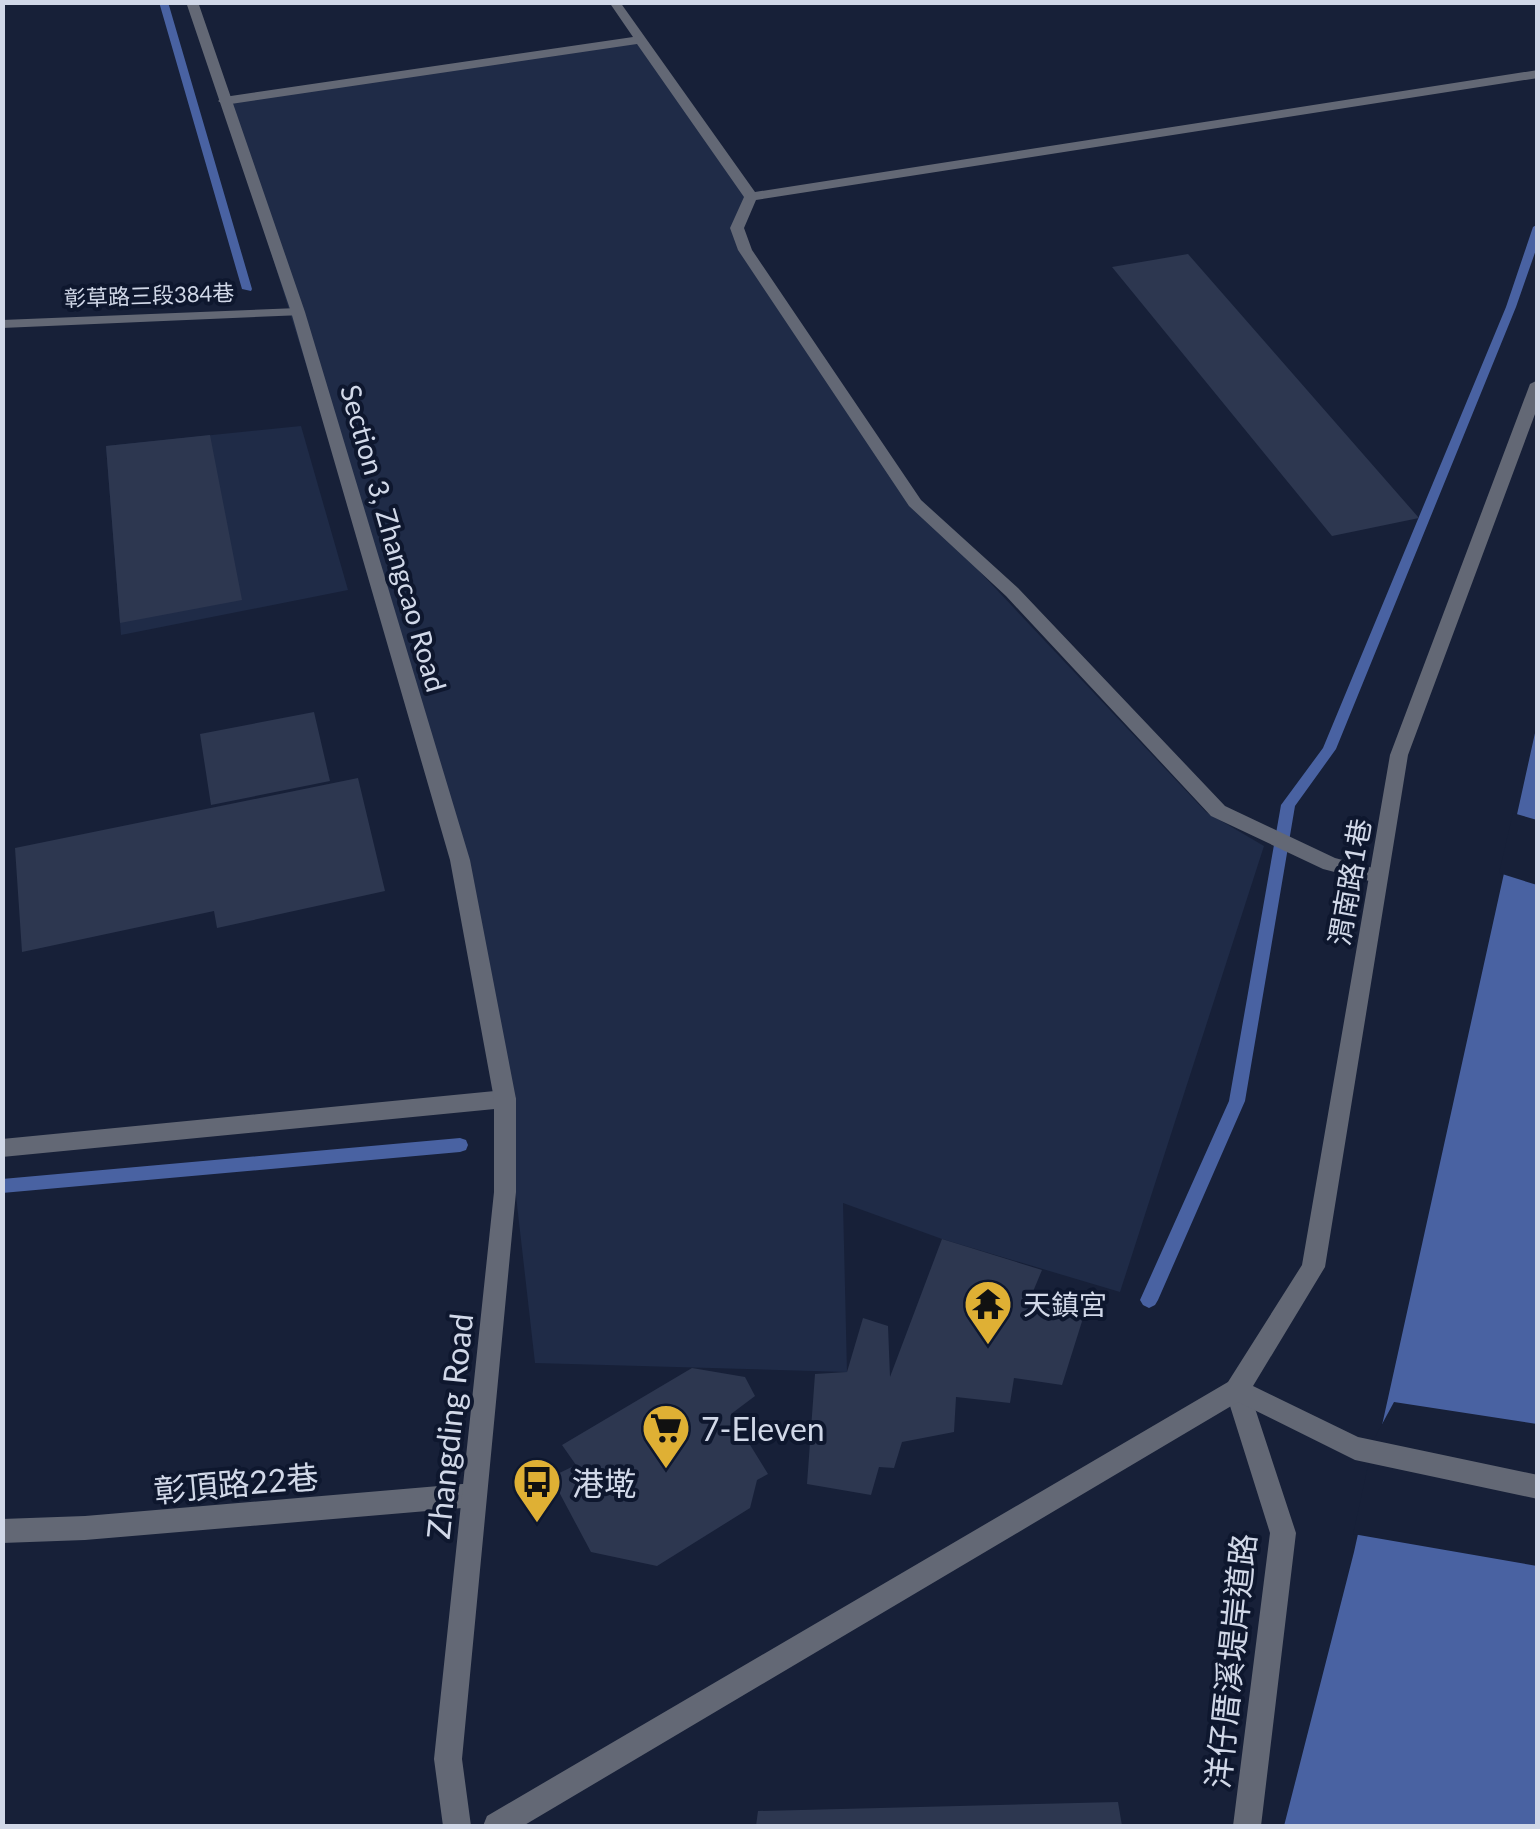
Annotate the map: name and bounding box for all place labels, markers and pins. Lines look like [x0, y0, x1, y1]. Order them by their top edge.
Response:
temple icon: 天鎮宮 [962, 1278, 1014, 1346]
place label: 天鎮宮 [1023, 1287, 1107, 1321]
supermarket icon: 7-Eleven [640, 1402, 692, 1470]
place label: 7-Eleven [701, 1409, 825, 1448]
bus stop icon: 港墘 [511, 1456, 563, 1524]
place label: 港墘 [572, 1463, 636, 1502]

